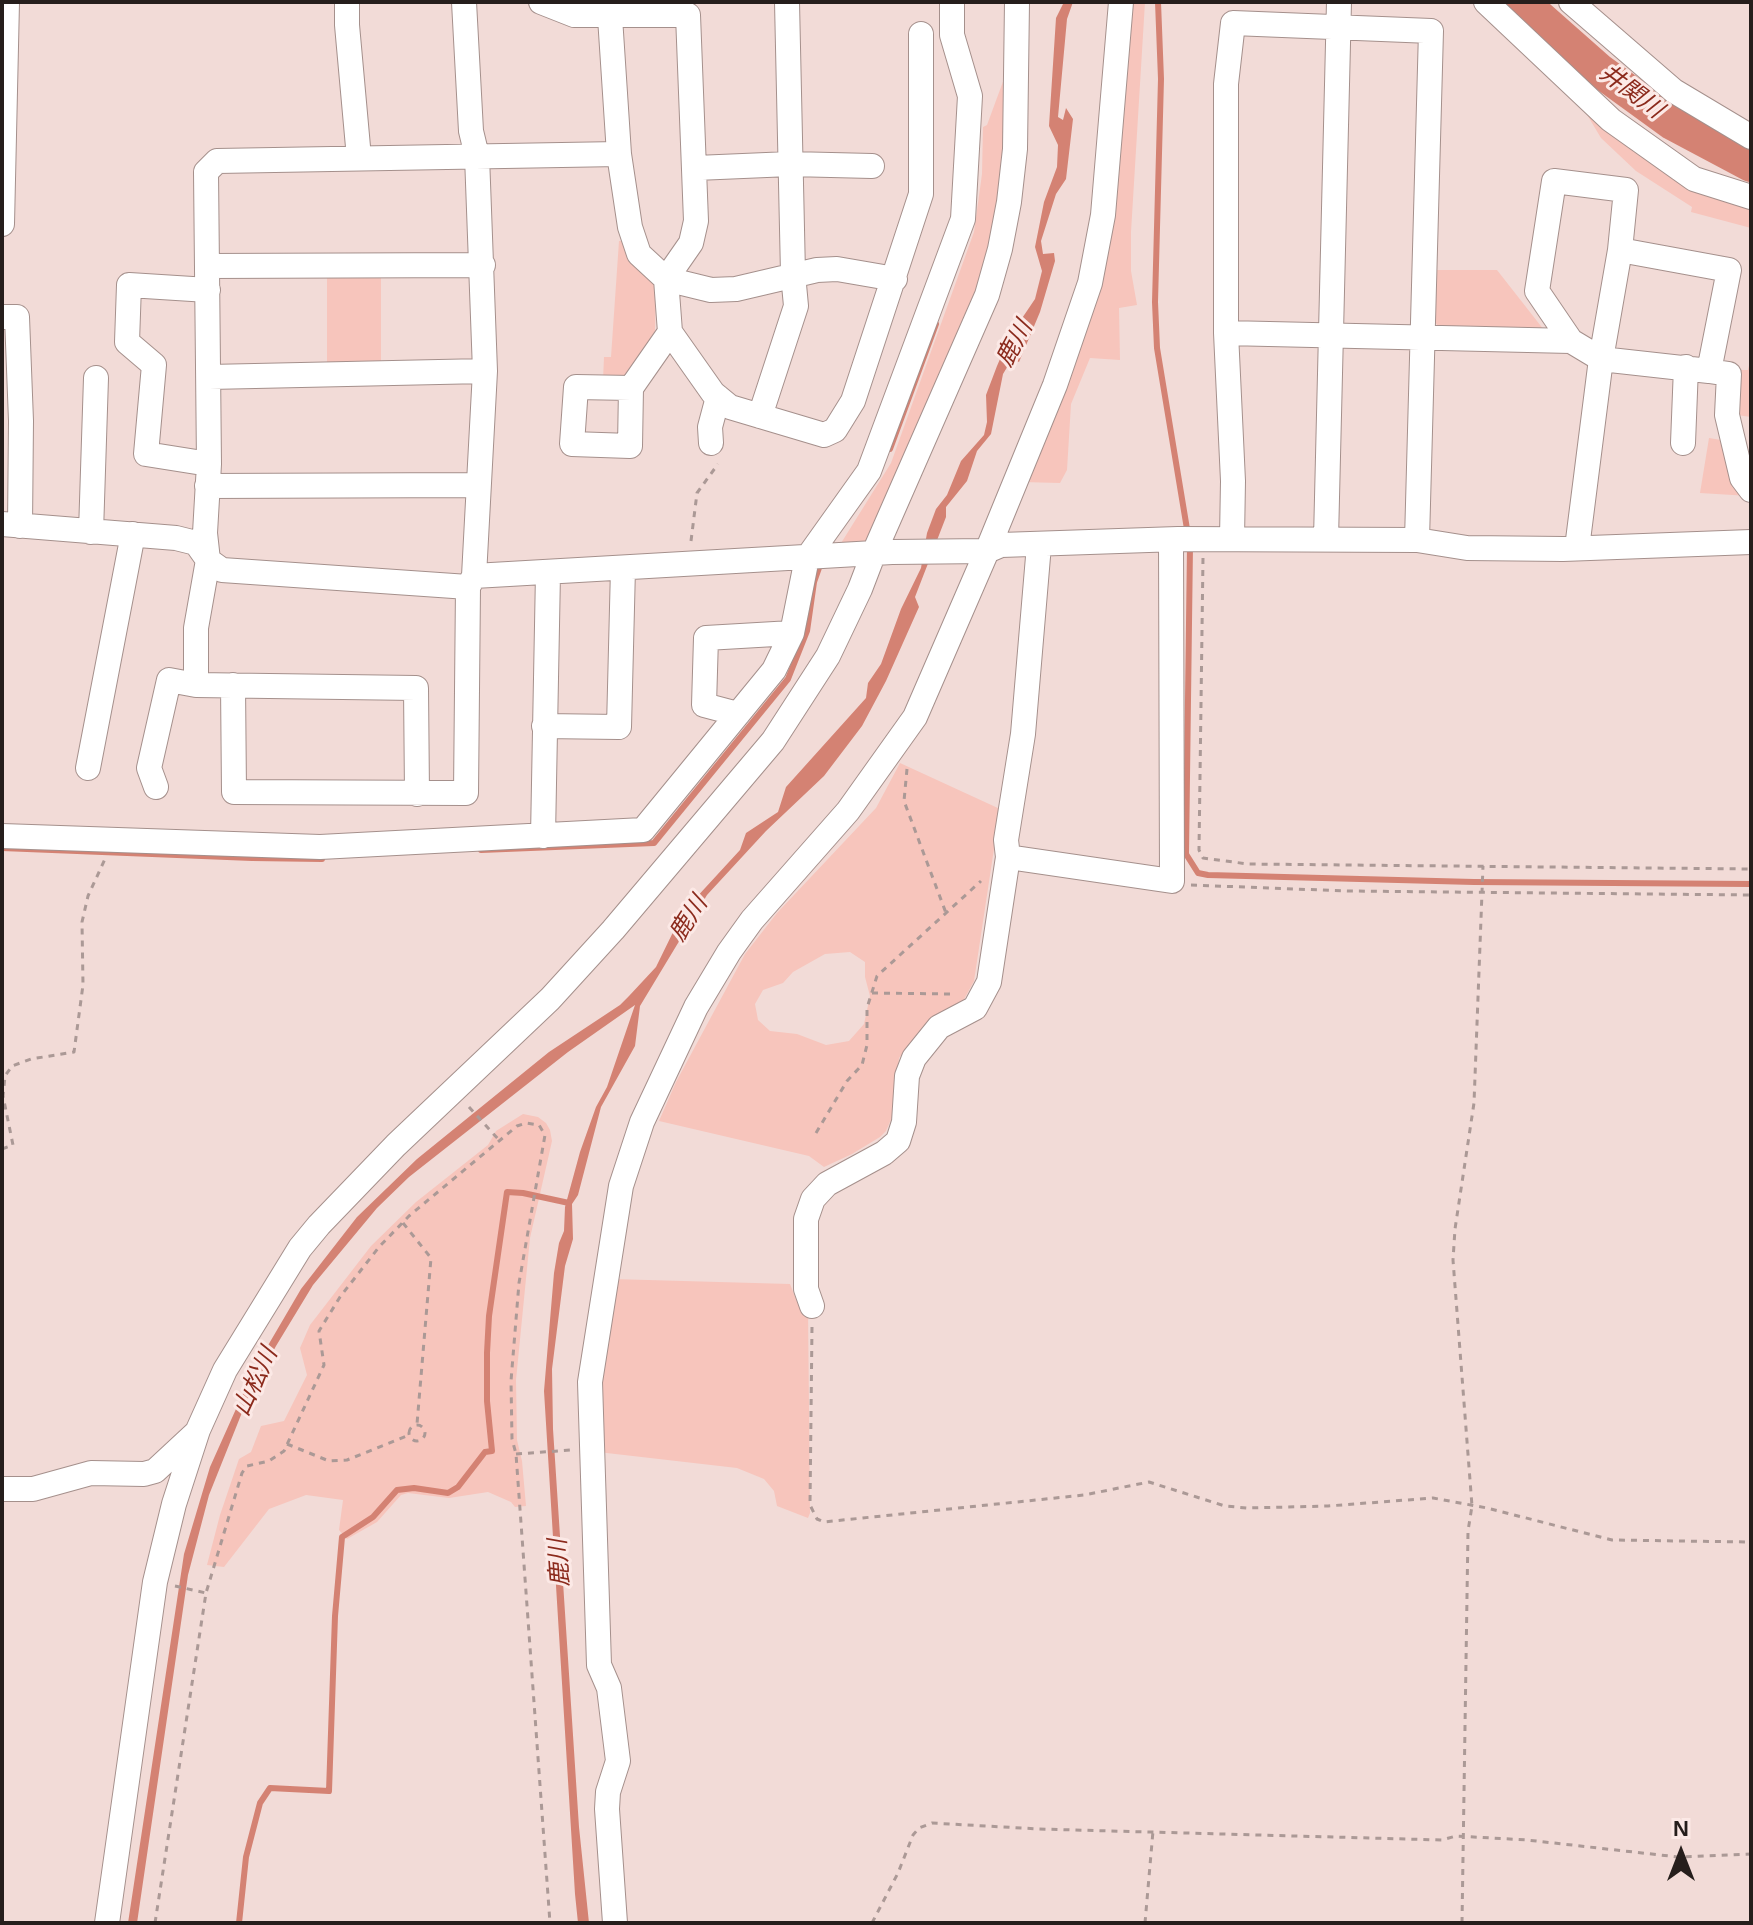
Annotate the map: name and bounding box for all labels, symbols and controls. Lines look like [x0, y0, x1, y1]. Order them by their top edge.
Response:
water label: 井関川 [1594, 59, 1668, 125]
water label: 鹿川 [991, 316, 1039, 372]
water label: 鹿川 [664, 891, 714, 947]
water label: 山松川 [228, 1343, 284, 1421]
water label: 鹿川 [544, 1538, 576, 1588]
north arrow [1641, 1813, 1721, 1893]
text: N [1673, 1816, 1689, 1841]

